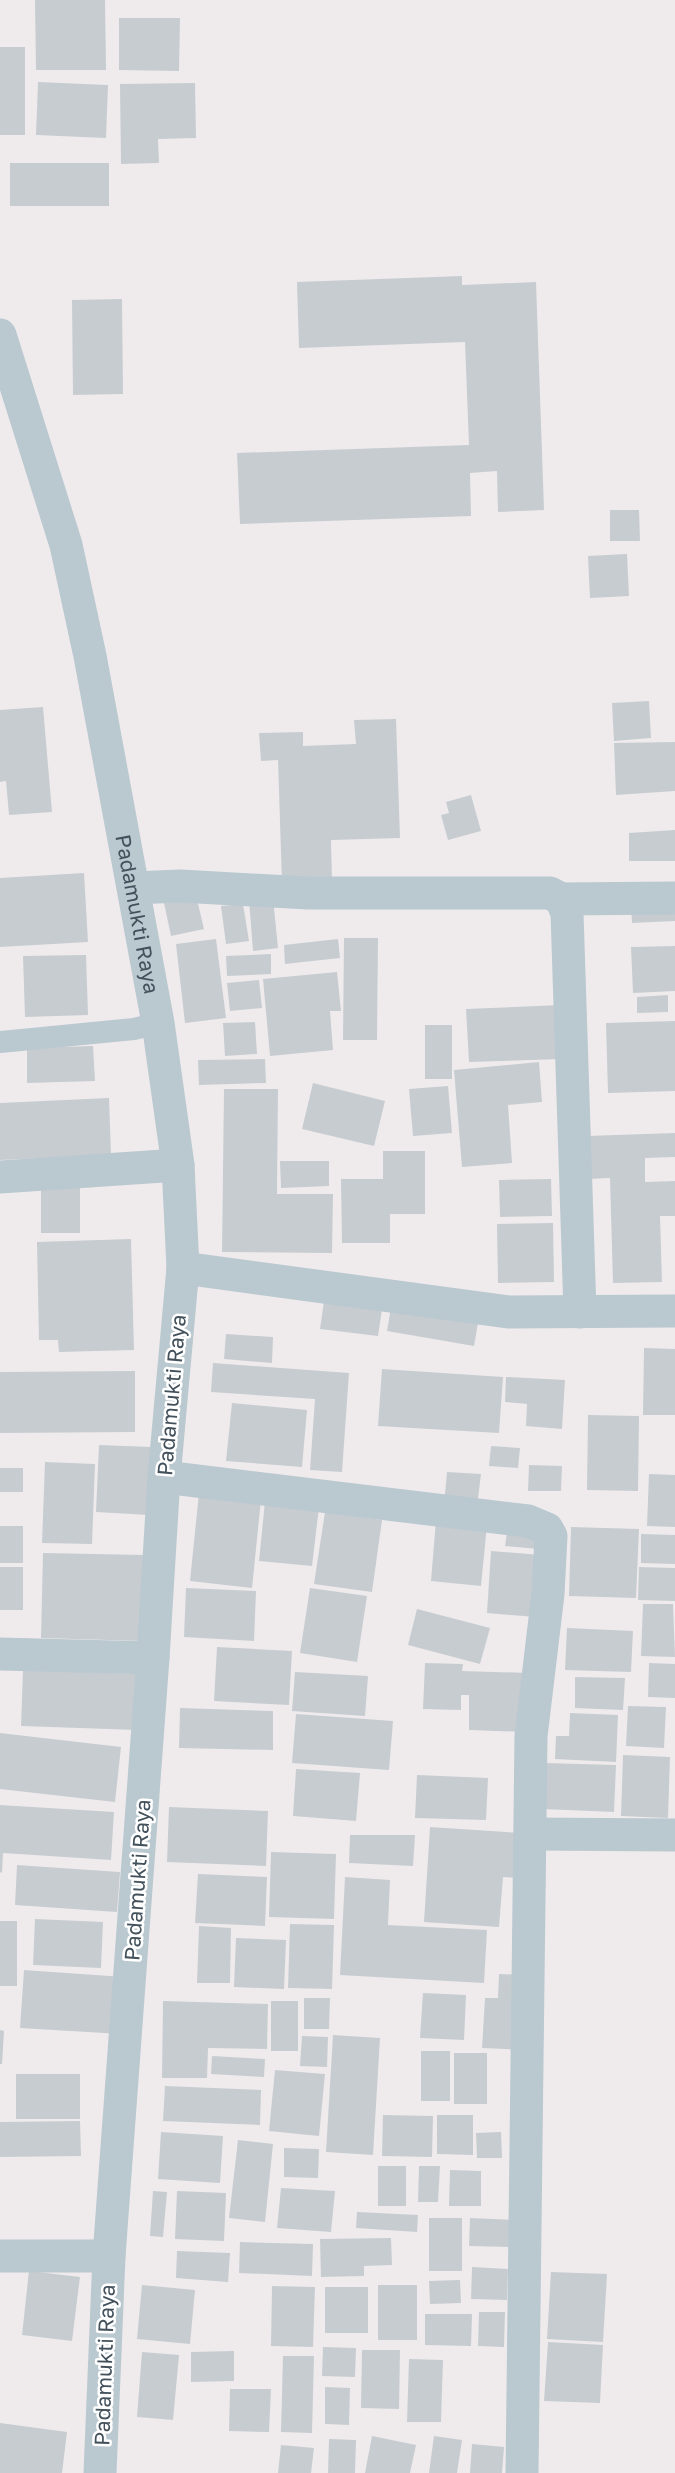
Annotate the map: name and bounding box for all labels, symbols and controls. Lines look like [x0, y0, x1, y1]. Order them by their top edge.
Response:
street label: Padamukti Raya [110, 832, 165, 996]
street label: Padamukti Raya [151, 1313, 191, 1477]
street label: Padamukti Raya [118, 1799, 156, 1961]
street label: Padamukti Raya [88, 2284, 120, 2446]

